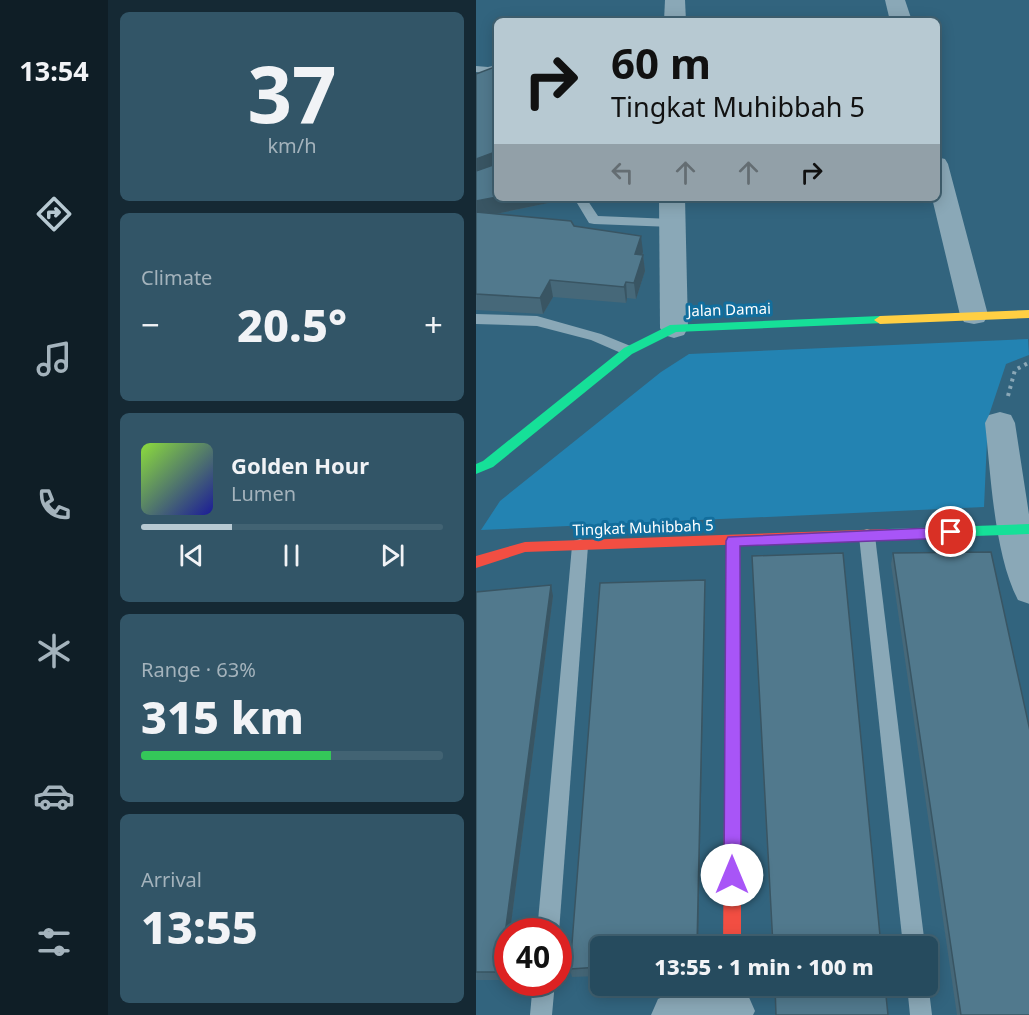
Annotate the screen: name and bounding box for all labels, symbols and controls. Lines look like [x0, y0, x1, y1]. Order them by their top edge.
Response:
text: 60 m [611, 34, 711, 91]
text: 37 [247, 40, 337, 146]
icon: right [512, 42, 590, 120]
text: 13:54 [19, 52, 89, 89]
text: Tingkat Muhibbah 5 [611, 88, 865, 125]
text: km/h [267, 132, 317, 159]
icon: left [606, 156, 639, 189]
icon: ahead [669, 156, 702, 189]
icon: ahead [732, 156, 765, 189]
icon: right [795, 156, 828, 189]
icon: directions [33, 193, 75, 235]
text: Climate [141, 264, 212, 291]
text: 20.5° [237, 294, 347, 355]
street label: Jalan Damai [685, 298, 771, 321]
text: − [141, 302, 160, 347]
text: + [424, 302, 443, 347]
icon: music [33, 338, 75, 380]
text: Golden Hour [231, 450, 369, 480]
text: Lumen [231, 480, 296, 507]
icon: phone [33, 484, 75, 526]
pin [925, 506, 976, 557]
street label: Tingkat Muhibbah 5 [572, 515, 714, 539]
icon: arrive [934, 515, 967, 548]
icon: previous [175, 539, 208, 572]
icon: pause [275, 539, 308, 572]
icon: next [376, 539, 409, 572]
icon: climate [33, 630, 75, 672]
text: Range · 63% [141, 656, 256, 683]
text: 315 km [141, 686, 304, 747]
icon: car [33, 775, 75, 817]
position arrow [700, 843, 764, 907]
text: Arrival [141, 866, 202, 893]
text: 13:55 [141, 896, 258, 957]
speed limit sign: 40 [494, 918, 572, 996]
icon: filters [33, 921, 75, 963]
text: 13:55 · 1 min · 100 m [654, 951, 874, 981]

